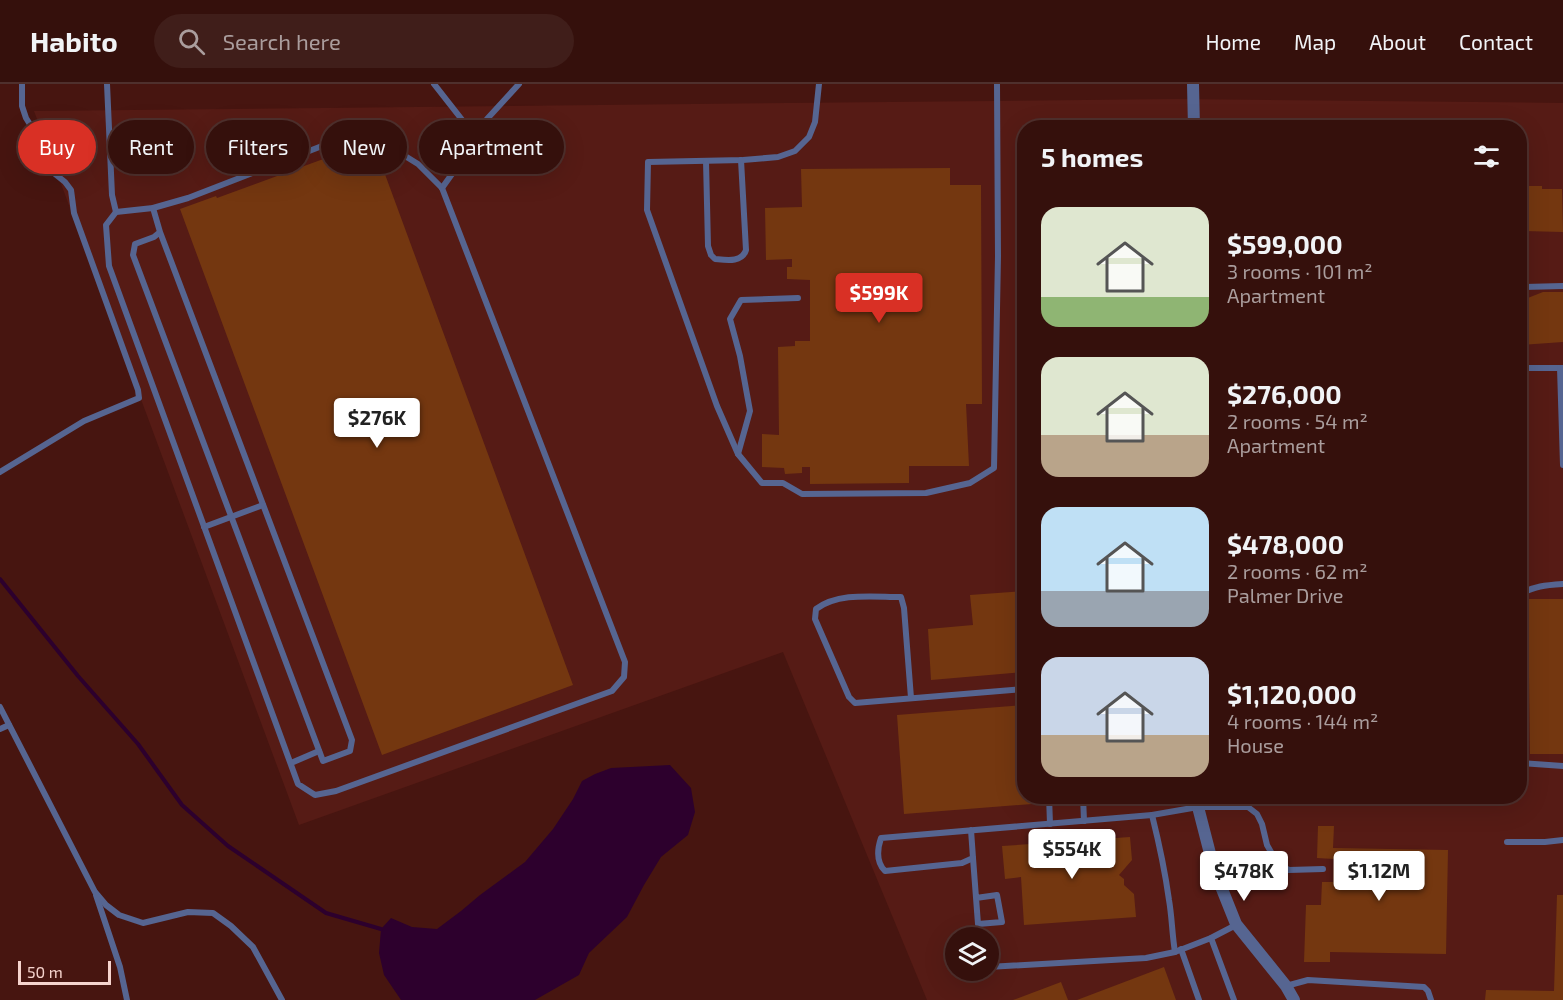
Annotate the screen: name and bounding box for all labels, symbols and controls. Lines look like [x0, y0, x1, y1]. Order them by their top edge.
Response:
search box [154, 14, 574, 68]
text: Habito [30, 24, 118, 58]
icon: search [175, 25, 208, 58]
text: Search here [223, 28, 341, 54]
text: Home [1205, 29, 1261, 54]
text: Map [1294, 29, 1336, 54]
text: About [1369, 29, 1426, 54]
text: Contact [1459, 29, 1533, 54]
chip: Buy [18, 120, 96, 174]
chip: Rent [108, 120, 194, 174]
chip: Filters [206, 120, 309, 174]
chip: New [321, 120, 407, 174]
chip: Apartment [419, 120, 564, 174]
icon: filters [1470, 140, 1503, 173]
text: 5 homes [1041, 141, 1143, 172]
text: $599,000 [1227, 228, 1343, 259]
icon: home [1089, 231, 1161, 303]
text: 3 rooms · 101 m² [1227, 259, 1373, 283]
pin: $599K [837, 273, 921, 324]
text: $599K [850, 280, 908, 304]
text: Apartment [1227, 283, 1325, 307]
text: $276,000 [1227, 378, 1342, 409]
icon: home [1089, 381, 1161, 453]
pin: $276K [335, 398, 419, 449]
text: $276K [348, 405, 406, 429]
text: 2 rooms · 54 m² [1227, 409, 1368, 433]
text: Apartment [1227, 433, 1325, 457]
text: $478,000 [1227, 528, 1344, 559]
icon: home [1089, 531, 1161, 603]
text: 2 rooms · 62 m² [1227, 559, 1367, 583]
text: Palmer Drive [1227, 583, 1343, 607]
text: $1,120,000 [1227, 678, 1357, 709]
icon: home [1089, 681, 1161, 753]
text: 4 rooms · 144 m² [1227, 709, 1378, 733]
text: House [1227, 733, 1284, 757]
pin: $554K [1030, 829, 1114, 880]
text: $554K [1042, 836, 1102, 860]
pin: $478K [1202, 851, 1286, 902]
pin: $1.12M [1330, 851, 1428, 902]
text: $478K [1214, 858, 1274, 882]
text: $1.12M [1348, 858, 1410, 882]
map controls [945, 927, 999, 981]
button: layers [945, 927, 999, 981]
scale bar [18, 958, 111, 986]
text: 50 m [27, 962, 63, 981]

